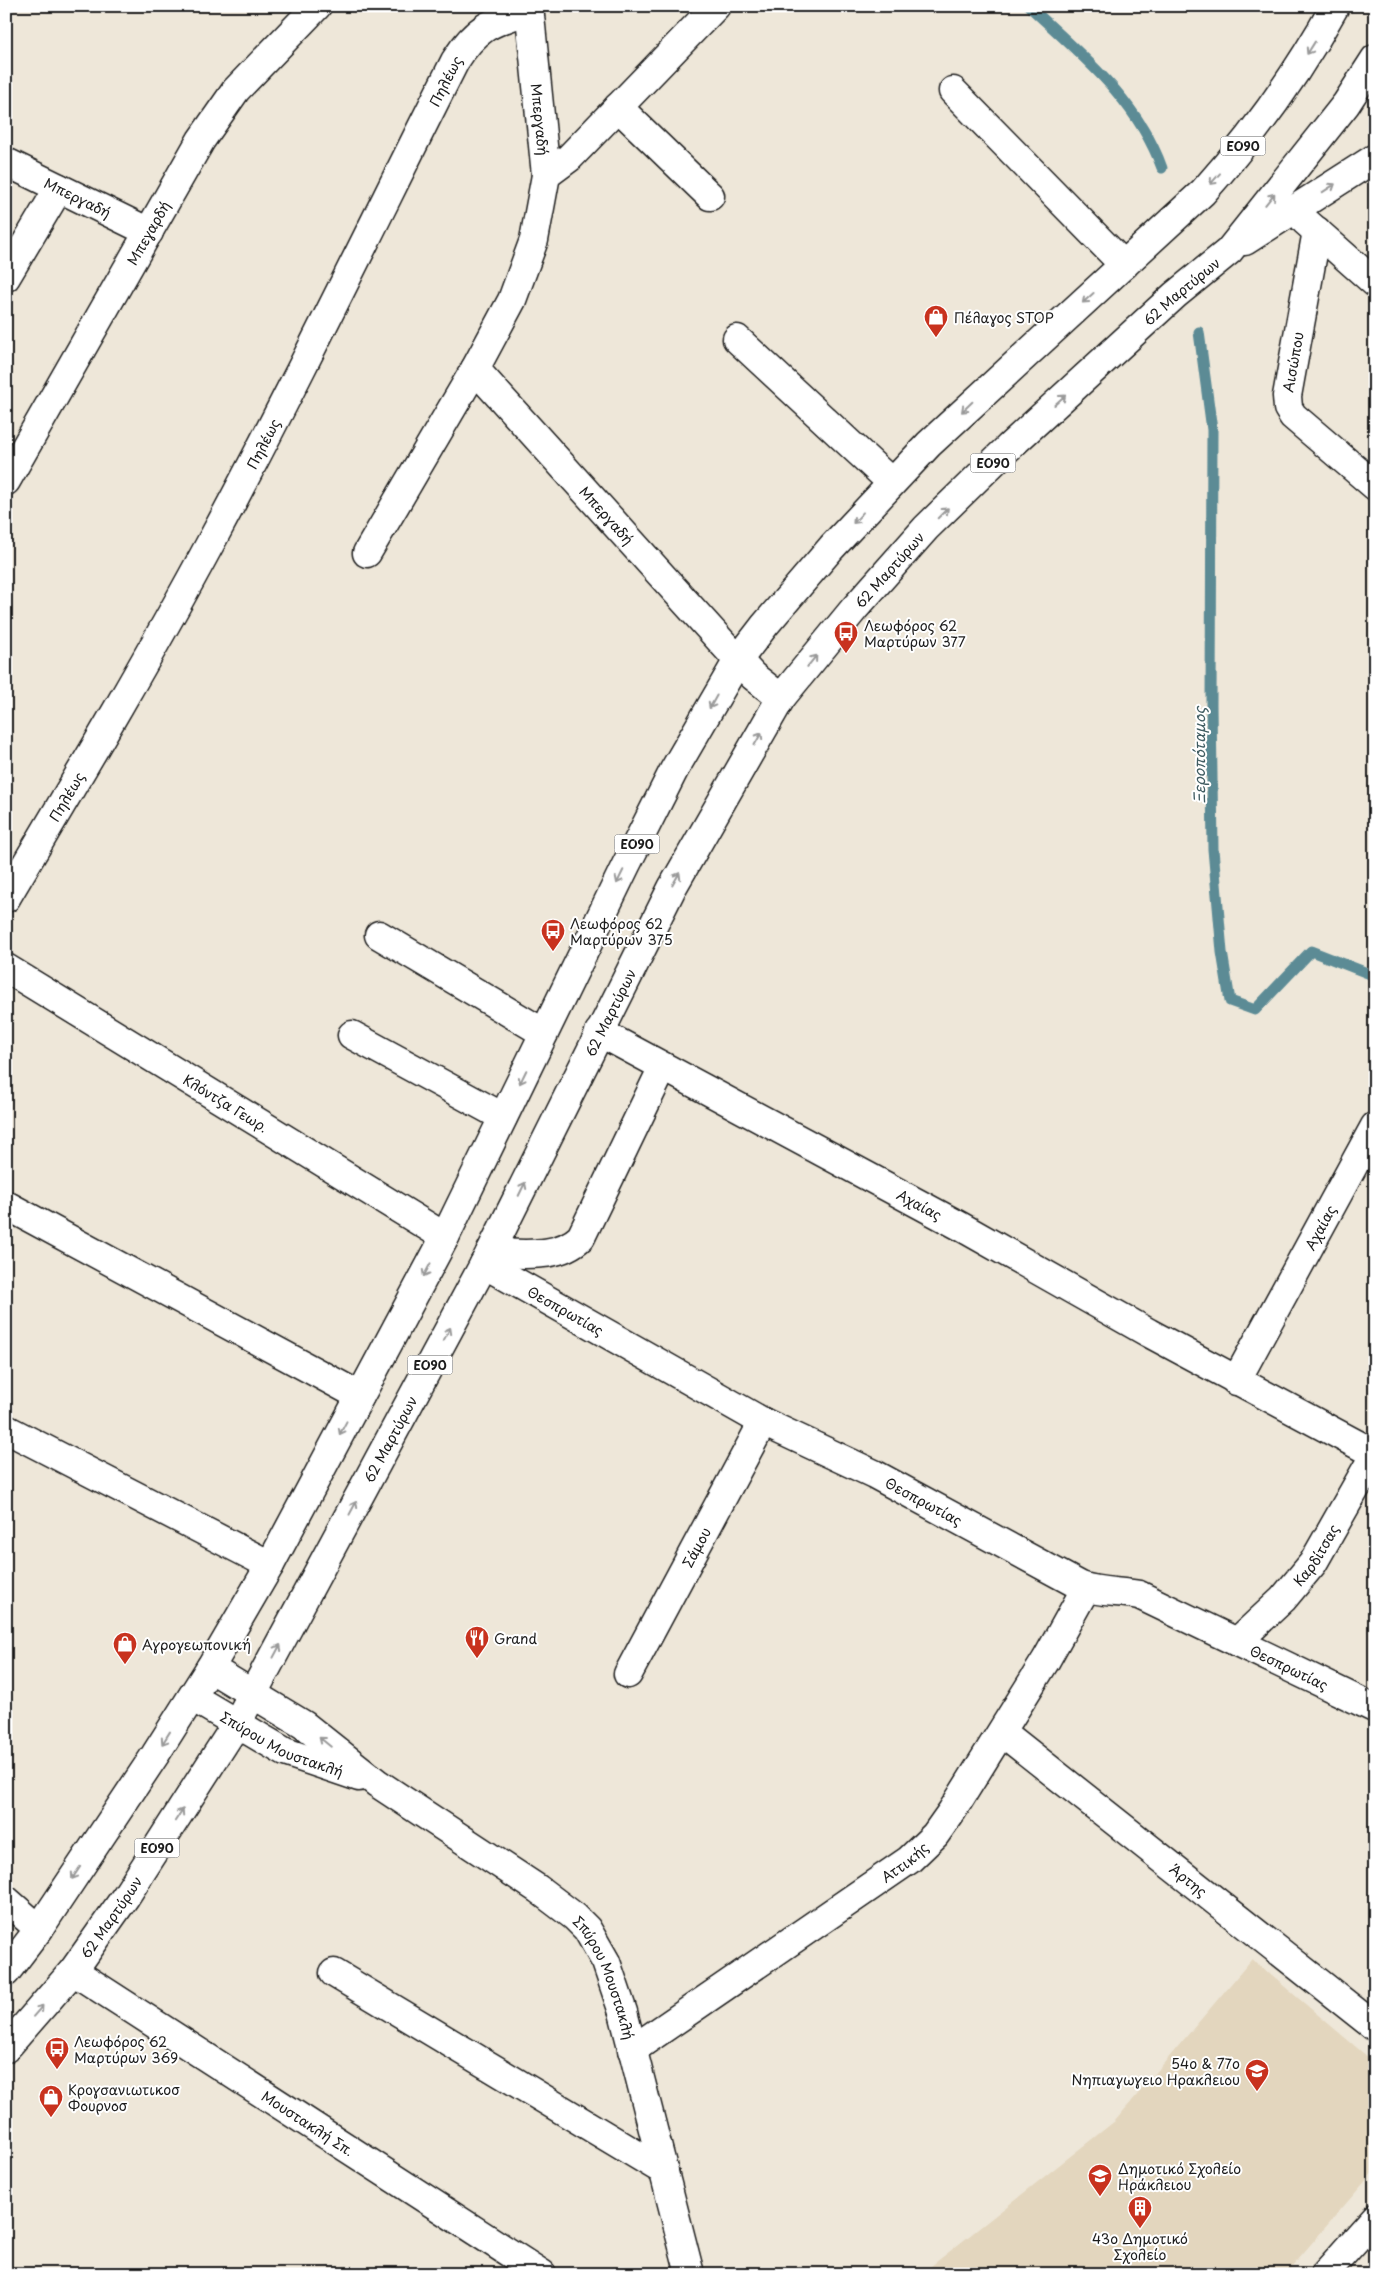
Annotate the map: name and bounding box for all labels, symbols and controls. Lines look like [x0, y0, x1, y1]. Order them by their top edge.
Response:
one-way arrow [1305, 41, 1315, 55]
street label: Πηλέως [423, 51, 467, 110]
street label: Μπεργαδή [526, 82, 554, 156]
road number: ΕΟ90 [1220, 136, 1266, 156]
street label: Μπεργαδή [41, 172, 115, 222]
one-way arrow [1209, 172, 1220, 185]
one-way arrow [1322, 182, 1336, 192]
one-way arrow [1264, 193, 1275, 206]
street label: Μπεγαρδή [121, 197, 175, 269]
street label: 62 Μαρτύρων [1138, 252, 1224, 330]
one-way arrow [1082, 292, 1095, 304]
shop icon: Πέλαγος STOP [923, 304, 949, 338]
place label: Πέλαγος STOP [954, 307, 1054, 328]
street label: Αισώπου [1277, 330, 1309, 394]
one-way arrow [1054, 395, 1067, 406]
one-way arrow [961, 401, 974, 413]
street label: Πηλέως [241, 415, 285, 473]
road number: ΕΟ90 [970, 453, 1016, 472]
street label: Μπεργαδή [575, 481, 639, 549]
one-way arrow [936, 507, 948, 519]
one-way arrow [852, 512, 864, 525]
street label: 62 Μαρτύρων [849, 527, 929, 612]
place label: Λεωφόρος 62 Μαρτύρων 377 [864, 615, 966, 652]
bus stop icon: Λεωφόρος 62 Μαρτύρων 377 [833, 620, 859, 654]
one-way arrow [806, 654, 817, 667]
one-way arrow [708, 694, 717, 709]
water label: Ξεροπόταμος [1187, 706, 1210, 803]
one-way arrow [754, 732, 763, 747]
street label: Πηλέως [43, 768, 89, 825]
road number: ΕΟ90 [614, 834, 660, 854]
one-way arrow [615, 869, 625, 884]
one-way arrow [672, 873, 682, 887]
place label: Λεωφόρος 62 Μαρτύρων 375 [570, 913, 673, 950]
bus stop icon: Λεωφόρος 62 Μαρτύρων 375 [540, 918, 566, 952]
street label: 62 Μαρτύρων [579, 965, 641, 1060]
street label: Κλόντζα Γεωρ. [179, 1069, 273, 1137]
one-way arrow [517, 1069, 527, 1084]
one-way arrow [518, 1182, 527, 1197]
street label: Αχαίας [893, 1184, 946, 1225]
street label: Αχαίας [1299, 1201, 1341, 1254]
one-way arrow [422, 1262, 432, 1277]
street label: Θεσπρωτίας [524, 1280, 608, 1340]
one-way arrow [442, 1326, 452, 1341]
road number: ΕΟ90 [408, 1356, 452, 1374]
street label: 62 Μαρτύρων [358, 1392, 422, 1486]
one-way arrow [338, 1421, 348, 1436]
street label: Θεσπρωτίας [882, 1472, 966, 1530]
one-way arrow [349, 1501, 359, 1515]
street label: Καρδίτσας [1288, 1520, 1344, 1590]
street label: Σάμου [677, 1523, 715, 1571]
restaurant icon: Grand [464, 1625, 490, 1659]
place label: Grand [494, 1628, 537, 1649]
shop icon: Αγρογεωπονική [112, 1631, 138, 1665]
place label: Αγρογεωπονική [142, 1634, 251, 1655]
street label: Θεσπρωτίας [1246, 1639, 1332, 1695]
one-way arrow [272, 1643, 282, 1658]
street label: Σπύρου Μουστακλή [217, 1706, 346, 1781]
one-way arrow [161, 1731, 171, 1745]
one-way arrow [319, 1736, 332, 1747]
one-way arrow [174, 1808, 184, 1822]
street label: Αττικής [876, 1837, 933, 1887]
road number: ΕΟ90 [134, 1839, 180, 1858]
street label: Άρτης [1165, 1858, 1212, 1901]
one-way arrow [71, 1866, 81, 1880]
street label: 62 Μαρτύρων [75, 1872, 147, 1962]
street label: Σπύρου Μουστακλή [569, 1911, 640, 2042]
one-way arrow [33, 2005, 44, 2018]
place label: Λεωφόρος 62 Μαρτύρων 369 [74, 2031, 178, 2068]
bus stop icon: Λεωφόρος 62 Μαρτύρων 369 [44, 2036, 70, 2070]
place label: 54ο & 77ο Νηπιαγωγειο Ηρακλειου [1071, 2053, 1240, 2090]
school or university icon: 54ο & 77ο Νηπιαγωγειο Ηρακλειου [1244, 2058, 1270, 2092]
place label: Κρογσανιωτικοσ Φουρνοσ [68, 2079, 180, 2116]
shop icon: Κρογσανιωτικοσ Φουρνοσ [38, 2084, 64, 2118]
street label: Μουστακλή Σπ. [258, 2085, 359, 2161]
place label: Δημοτικό Σχολείο Ηράκλειου [1118, 2158, 1241, 2195]
school or university icon: Δημοτικό Σχολείο Ηράκλειου [1087, 2163, 1113, 2197]
building icon: 43ο Δημοτικό Σχολείο [1127, 2195, 1153, 2229]
place label: 43ο Δημοτικό Σχολείο [1092, 2228, 1188, 2265]

